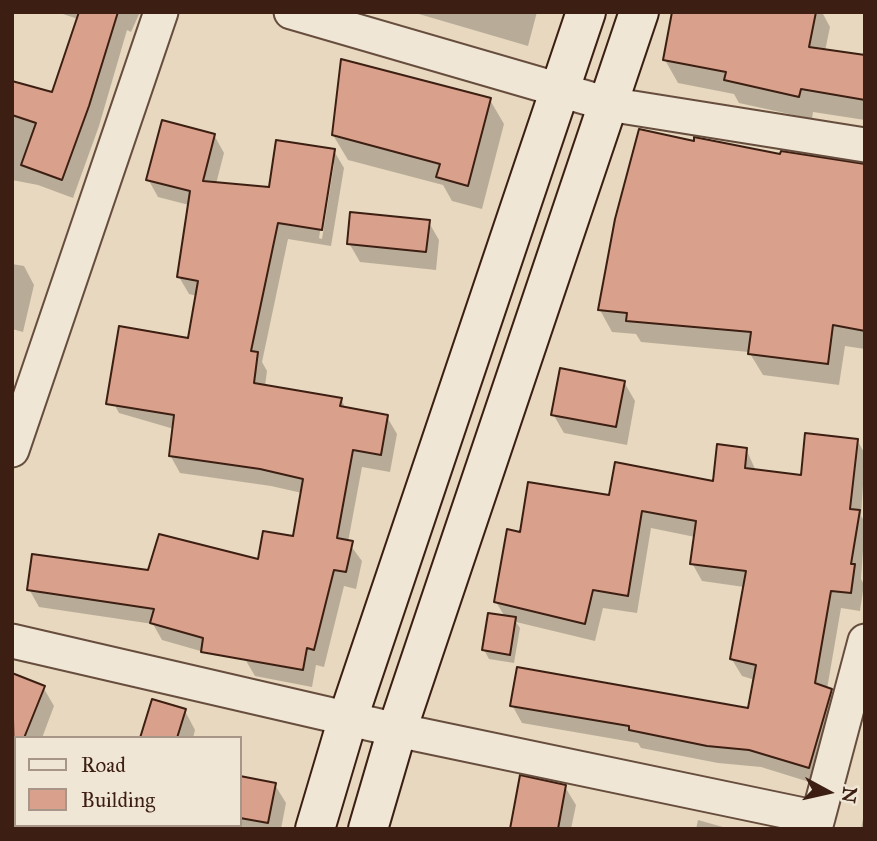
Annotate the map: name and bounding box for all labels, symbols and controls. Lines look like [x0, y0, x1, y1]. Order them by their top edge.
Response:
legend [14, 736, 242, 827]
text: Road [81, 752, 126, 778]
north arrow [793, 757, 863, 827]
text: N [837, 785, 862, 805]
text: Building [81, 787, 155, 813]

